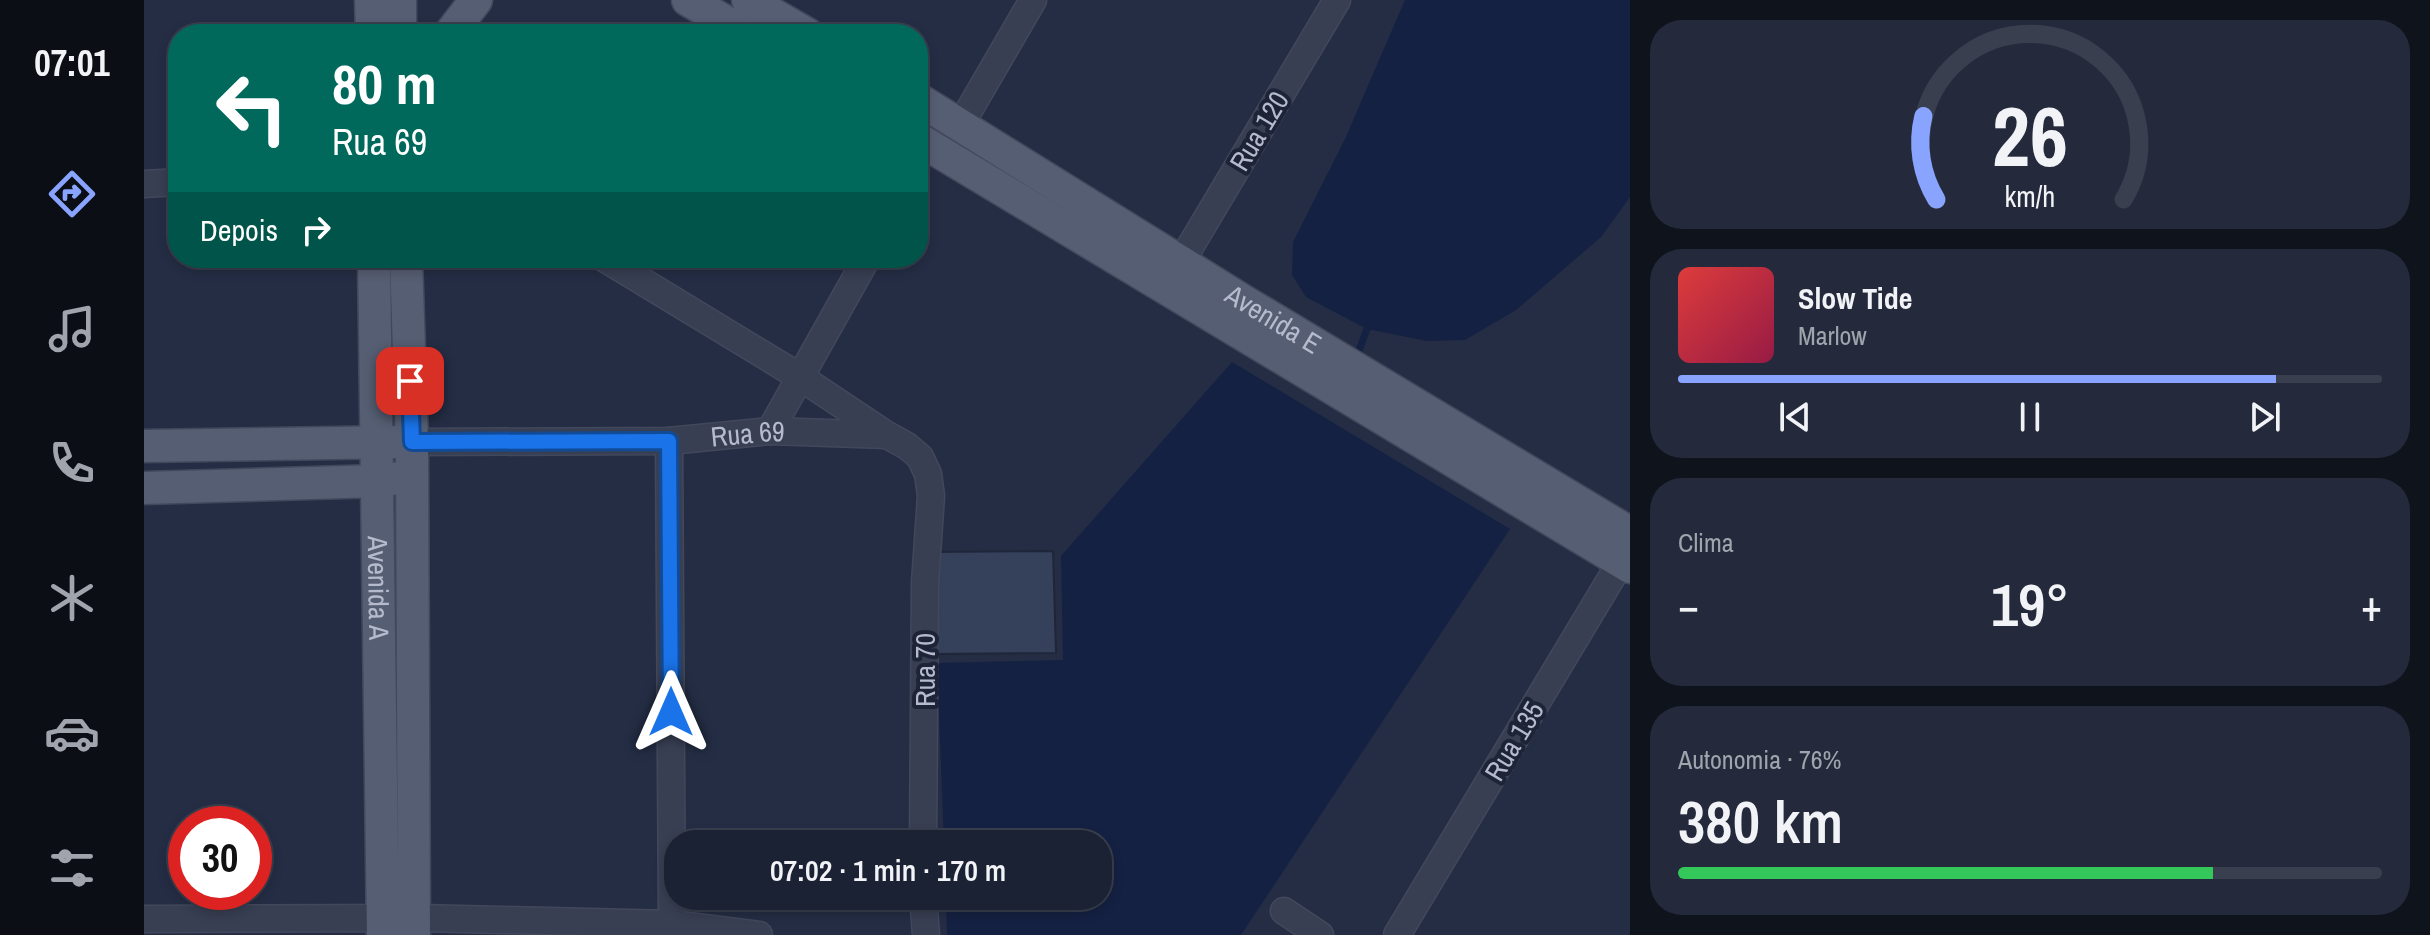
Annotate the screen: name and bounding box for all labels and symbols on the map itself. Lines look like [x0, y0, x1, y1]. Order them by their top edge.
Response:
street label: Rua 120 [1220, 84, 1298, 178]
street label: Avenida E [1217, 275, 1328, 363]
pin [376, 347, 444, 415]
street label: Rua 69 [709, 412, 785, 456]
street label: Avenida A [359, 535, 398, 641]
street label: Rua 70 [906, 633, 944, 707]
position arrow [629, 670, 713, 754]
street label: Rua 135 [1475, 694, 1553, 788]
speed limit sign: 30 [168, 806, 272, 910]

